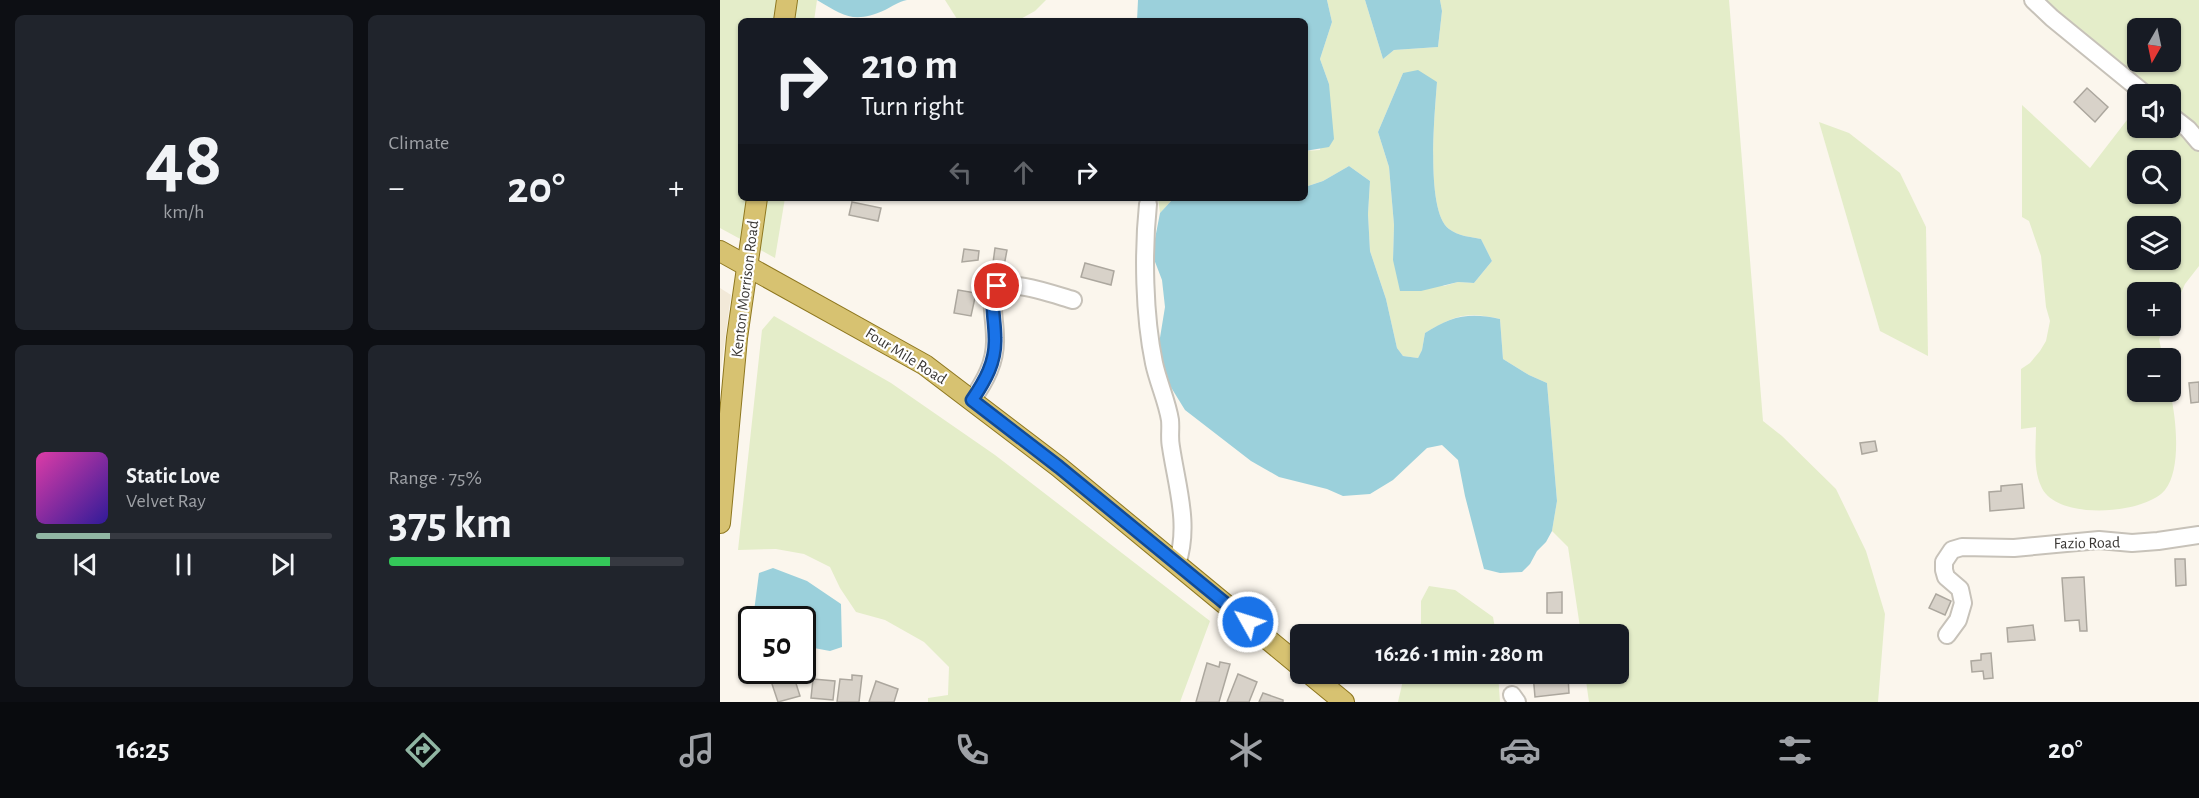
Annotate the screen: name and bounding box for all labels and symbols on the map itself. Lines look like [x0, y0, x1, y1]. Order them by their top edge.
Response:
north arrow [2127, 18, 2181, 72]
street label: Kenton Morrison Road [729, 220, 761, 358]
pin [971, 260, 1022, 311]
street label: Four Mile Road [863, 325, 949, 387]
street label: Fazio Road [2054, 534, 2120, 552]
position arrow [1216, 590, 1280, 654]
speed limit sign: 50 [738, 606, 816, 684]

